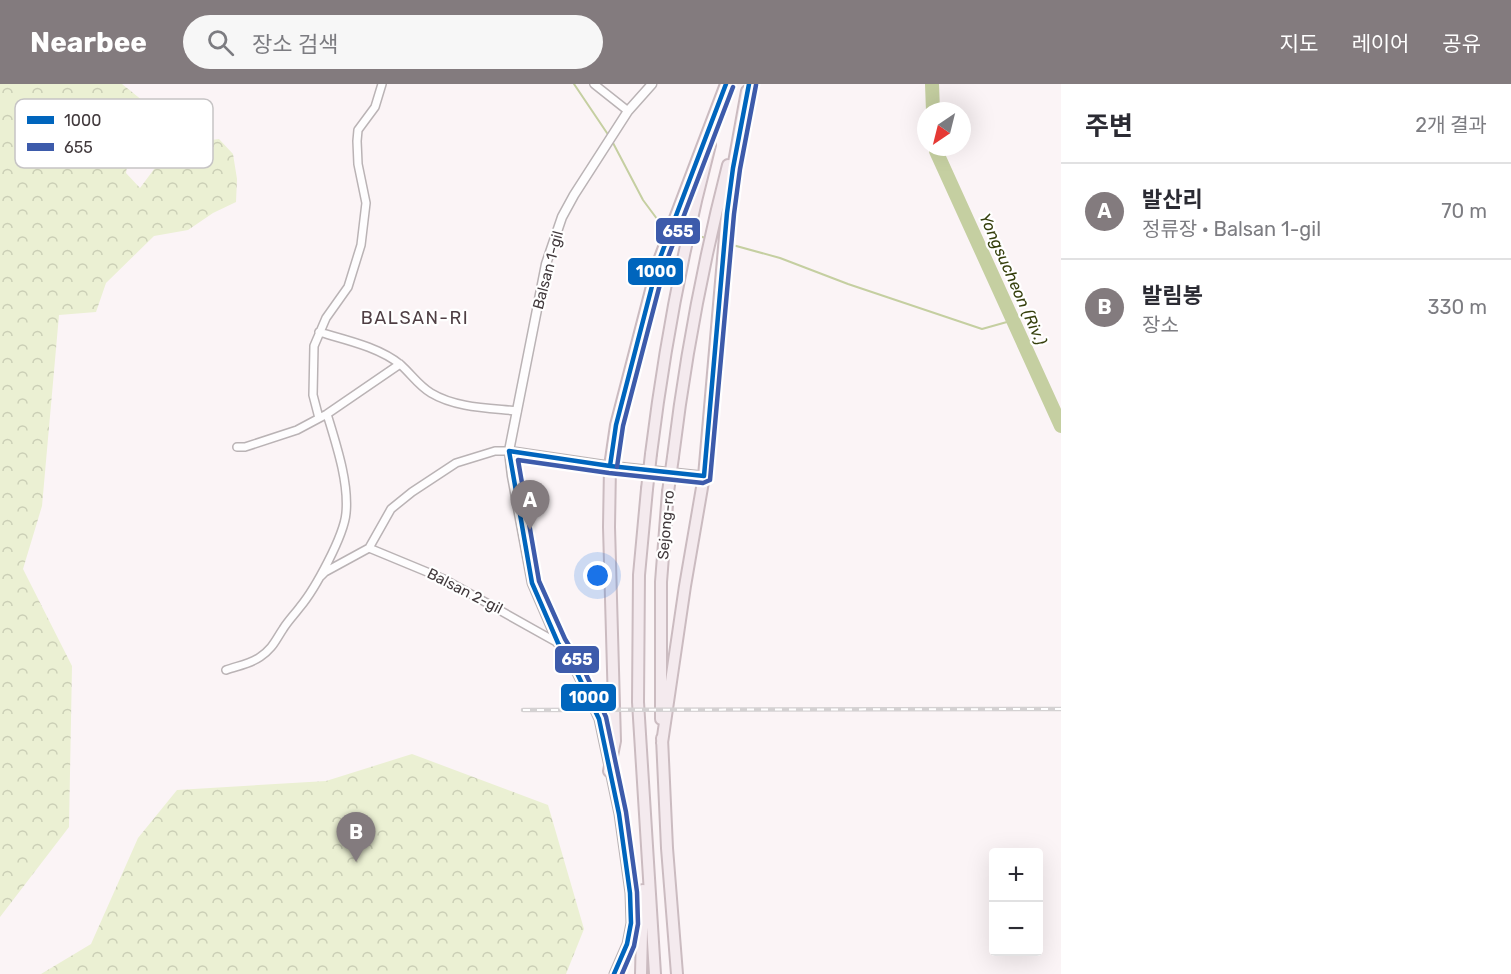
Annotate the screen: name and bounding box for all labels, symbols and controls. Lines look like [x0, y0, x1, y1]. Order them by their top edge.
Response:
search box [183, 15, 603, 69]
text: Nearbee [30, 26, 147, 59]
icon: search [204, 26, 237, 59]
text: 장소 검색 [252, 31, 338, 58]
text: 지도 [1280, 31, 1318, 56]
text: 레이어 [1351, 31, 1409, 56]
text: 공유 [1442, 31, 1481, 56]
legend [15, 99, 213, 168]
north arrow [917, 102, 971, 156]
text: 1000 [64, 111, 101, 130]
text: 주변 [1085, 111, 1133, 142]
text: 2개 결과 [1415, 113, 1487, 137]
text: 655 [64, 138, 93, 157]
text: 발산리 [1142, 186, 1203, 213]
text: A [1097, 199, 1112, 223]
text: 70 m [1441, 199, 1487, 223]
water label: Yongsucheon (Riv.) [975, 210, 1051, 348]
line badge: 655 [655, 217, 701, 245]
text: 정류장 · Balsan 1-gil [1142, 217, 1321, 241]
text: 655 [662, 222, 694, 241]
street label: Balsan 1-gil [529, 229, 567, 311]
line badge: 1000 [627, 257, 684, 286]
text: 1000 [636, 262, 676, 281]
text: 발림봉 [1142, 282, 1203, 309]
text: B [1097, 295, 1112, 319]
text: 330 m [1428, 295, 1487, 319]
district label: BALSAN-RI [361, 307, 469, 329]
text: 장소 [1142, 313, 1179, 337]
pin: A [510, 480, 550, 530]
street label: Sejong-ro [654, 490, 678, 560]
your location [583, 561, 612, 590]
street label: Balsan 2-gil [424, 564, 506, 618]
line badge: 655 [554, 645, 600, 674]
text: 655 [561, 650, 593, 669]
line badge: 1000 [560, 683, 617, 712]
text: 1000 [569, 688, 609, 707]
pin: B [336, 812, 376, 862]
map controls [989, 848, 1043, 956]
button: + [989, 848, 1043, 902]
button: − [989, 902, 1043, 956]

